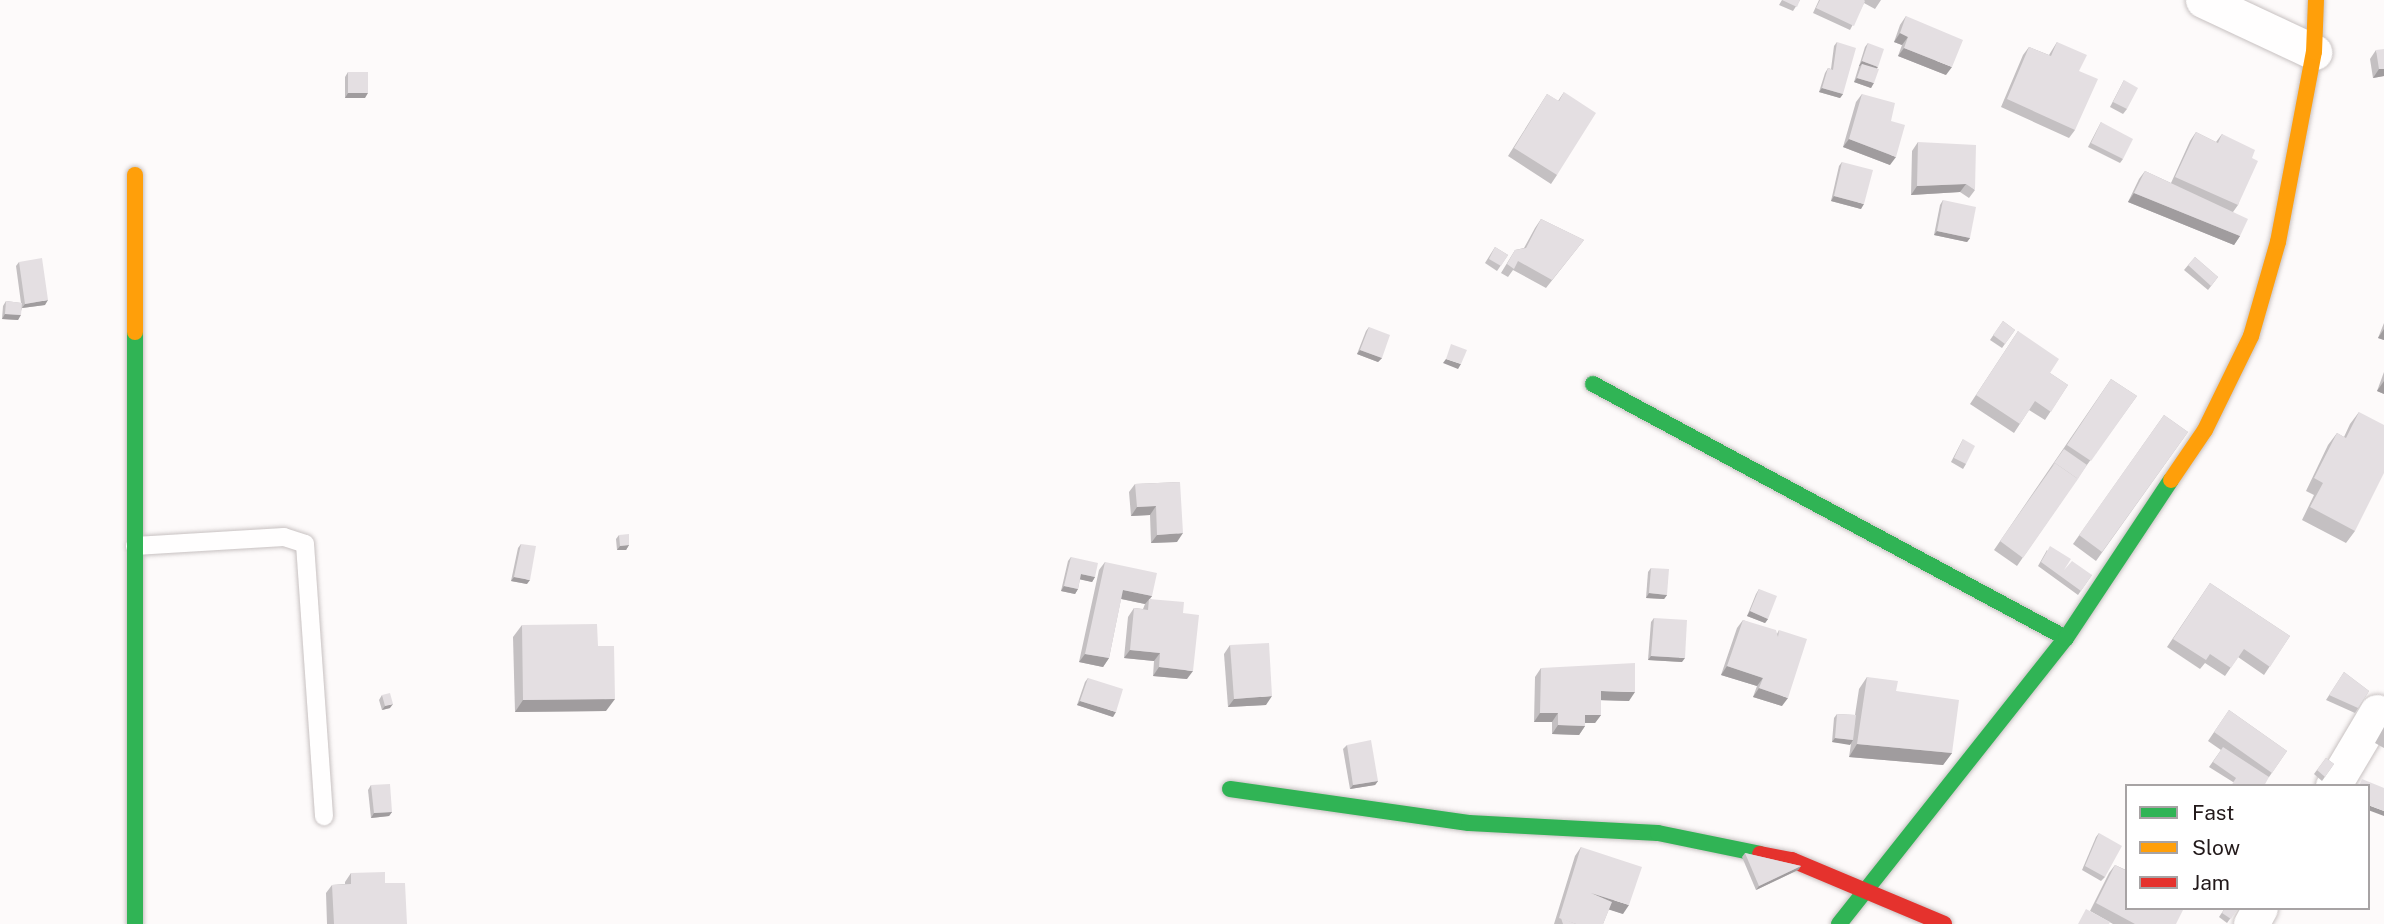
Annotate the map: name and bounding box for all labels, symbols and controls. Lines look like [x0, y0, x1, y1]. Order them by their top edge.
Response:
legend [2125, 784, 2370, 910]
text: Fast [2192, 800, 2234, 825]
text: Slow [2192, 835, 2240, 860]
text: Jam [2192, 870, 2230, 895]

